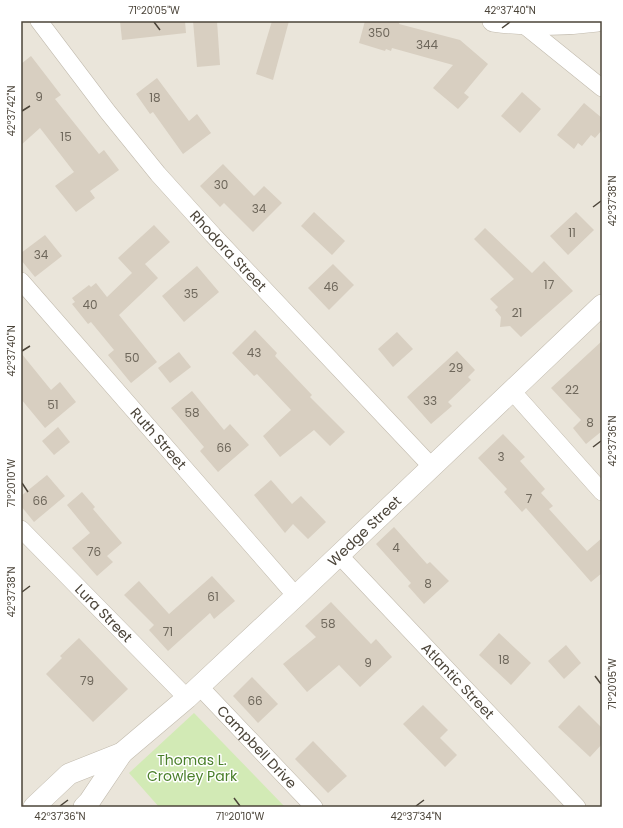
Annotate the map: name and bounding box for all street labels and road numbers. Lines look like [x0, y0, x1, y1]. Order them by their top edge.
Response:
street label: Rhodora Street [185, 206, 271, 296]
street label: Ruth Street [126, 403, 191, 474]
street label: Wedge Street [323, 491, 406, 571]
street label: Lura Street [70, 580, 137, 647]
street label: Atlantic Street [417, 638, 499, 723]
street label: Campbell Drive [212, 701, 302, 793]

